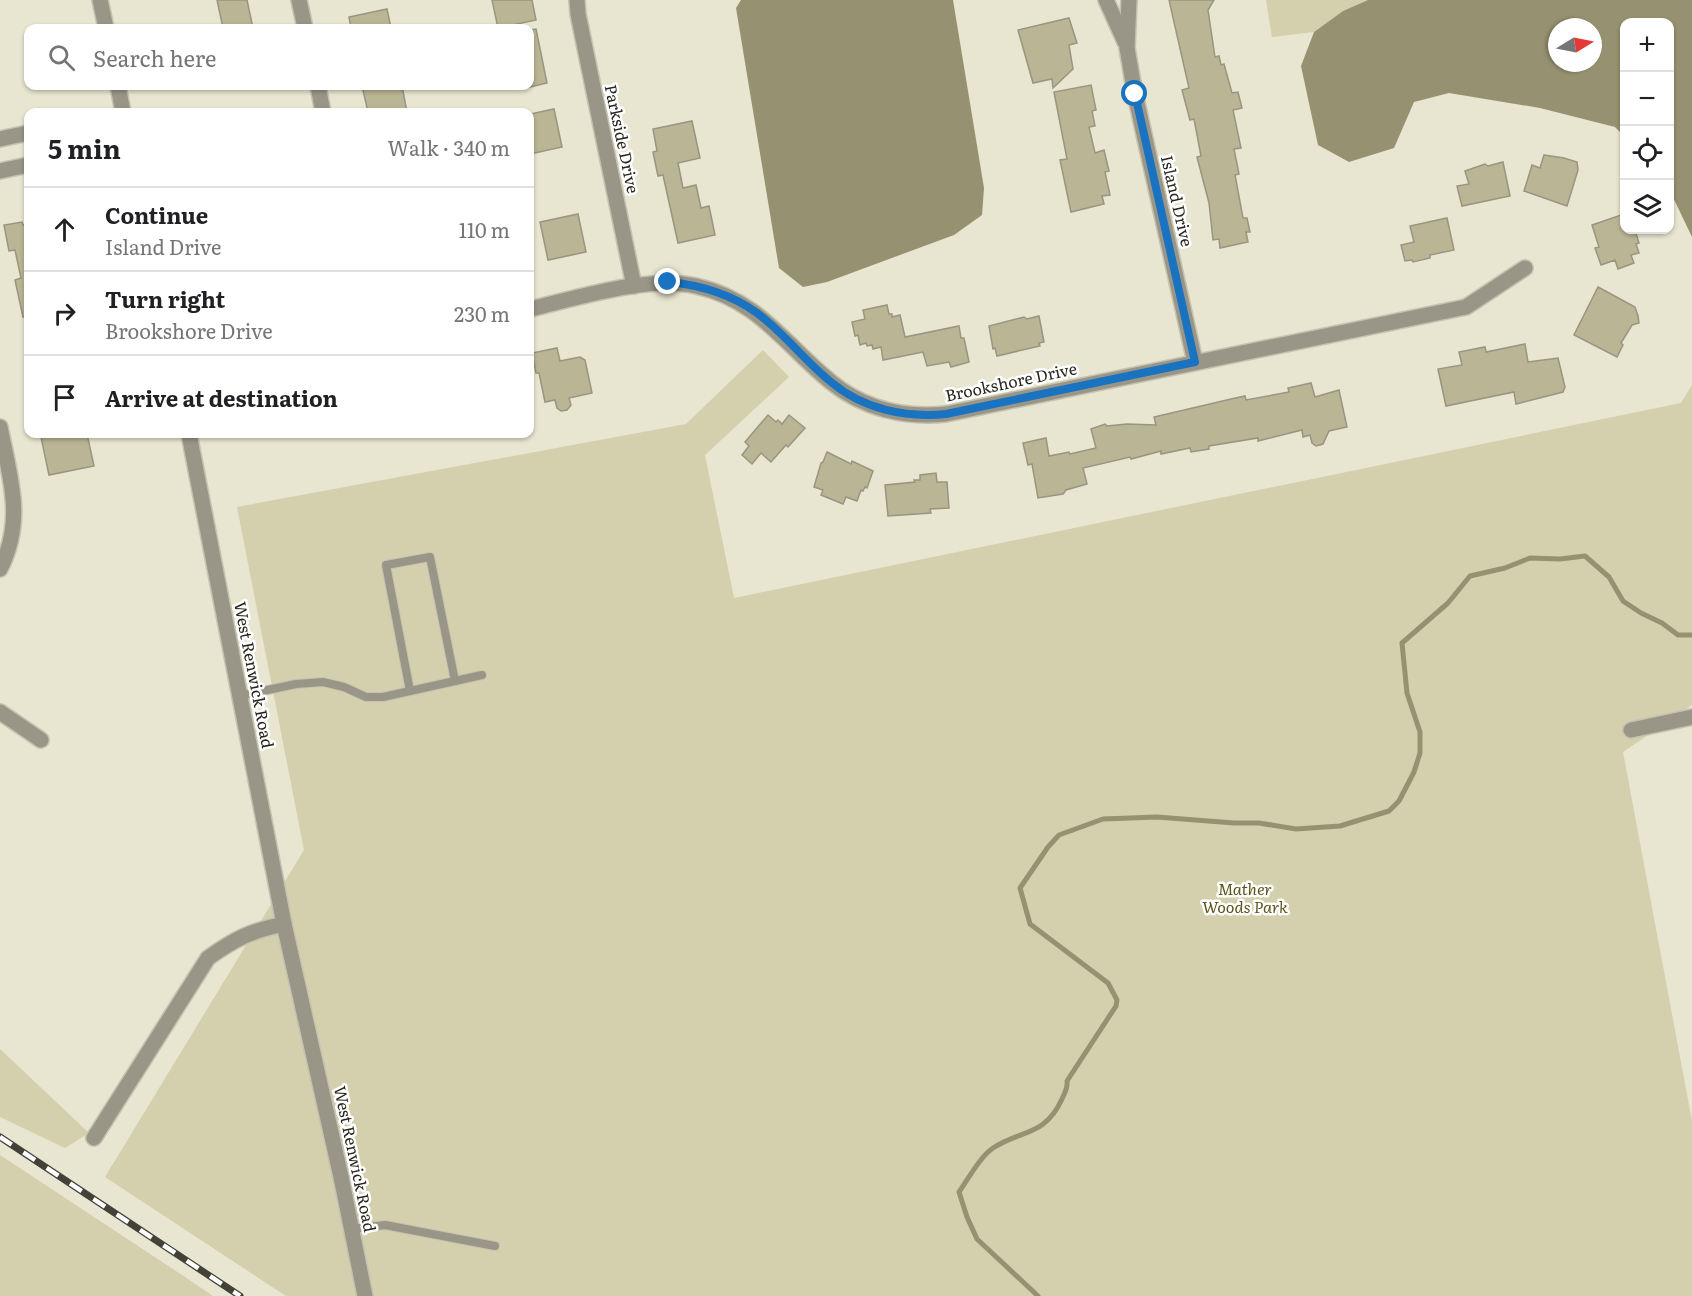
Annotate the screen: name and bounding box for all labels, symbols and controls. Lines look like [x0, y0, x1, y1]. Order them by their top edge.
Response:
north arrow [1548, 18, 1602, 72]
map controls [1620, 18, 1674, 234]
button: + [1620, 18, 1674, 72]
search box [24, 24, 534, 90]
icon: search [45, 41, 78, 74]
text: Search here [93, 41, 216, 74]
button: − [1620, 72, 1674, 126]
route start [1121, 80, 1147, 106]
street label: Parkside Drive [600, 82, 646, 195]
button: locate [1620, 126, 1674, 180]
text: 5 min [48, 128, 121, 167]
text: Walk · 340 m [387, 132, 510, 162]
street label: Island Drive [1156, 153, 1200, 249]
button: layers [1620, 180, 1674, 234]
text: Continue [105, 198, 208, 231]
icon: ahead [48, 213, 81, 246]
text: 110 m [459, 214, 510, 244]
text: Island Drive [105, 231, 221, 261]
route end [654, 268, 680, 294]
text: Turn right [105, 282, 225, 315]
icon: right [48, 297, 81, 330]
text: 230 m [454, 298, 510, 328]
text: Brookshore Drive [105, 315, 273, 345]
street label: Brookshore Drive [943, 355, 1079, 407]
icon: arrive [48, 381, 81, 414]
text: Arrive at destination [105, 381, 338, 414]
street label: West Renwick Road [229, 599, 281, 750]
park label: Mather Woods Park [1202, 876, 1288, 918]
street label: West Renwick Road [329, 1084, 383, 1234]

